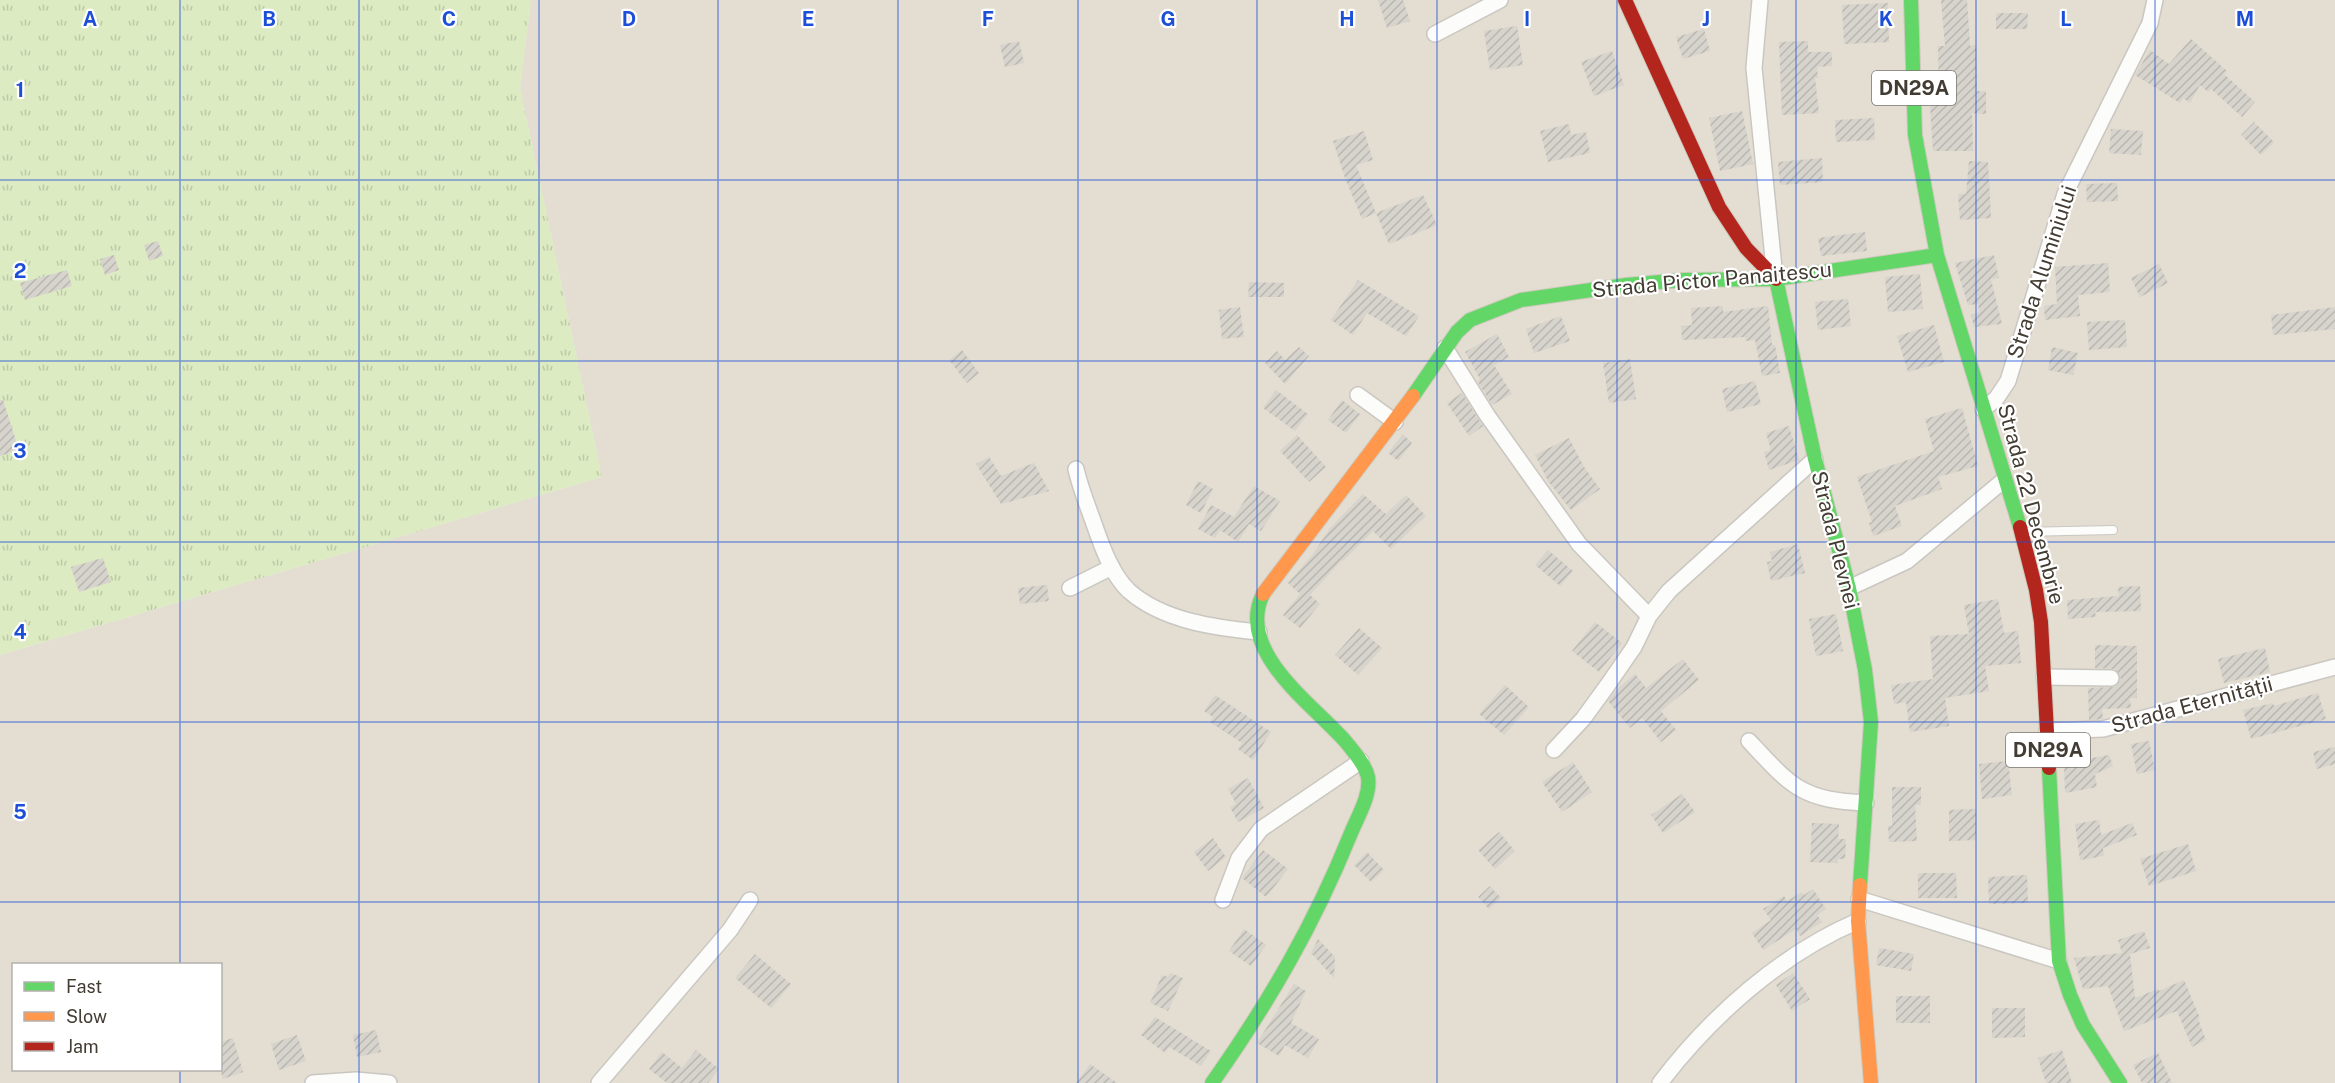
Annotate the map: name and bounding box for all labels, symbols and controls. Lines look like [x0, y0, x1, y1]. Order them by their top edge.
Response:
text: A [83, 7, 97, 31]
text: B [262, 7, 276, 31]
text: C [442, 7, 456, 31]
text: D [622, 7, 636, 31]
text: E [802, 7, 814, 31]
text: F [982, 7, 994, 31]
text: G [1160, 7, 1176, 31]
text: H [1339, 7, 1355, 31]
text: I [1524, 7, 1530, 31]
text: J [1702, 7, 1710, 31]
text: K [1879, 7, 1893, 31]
text: L [2060, 7, 2072, 31]
text: M [2236, 7, 2254, 31]
road number: DN29A [1872, 71, 1956, 105]
text: 1 [16, 78, 24, 102]
street label: Strada Aluminiului [2002, 182, 2081, 362]
street label: Strada Pictor Panaitescu [1591, 257, 1833, 302]
text: 2 [14, 259, 26, 283]
street label: Strada 22 Decembrie [1993, 401, 2070, 607]
text: 3 [13, 439, 27, 463]
street label: Strada Plevnei [1806, 468, 1865, 611]
text: 4 [13, 620, 27, 644]
street label: Strada Eternității [2108, 671, 2275, 738]
road number: DN29A [2006, 733, 2090, 767]
text: 5 [13, 800, 27, 824]
legend [12, 963, 222, 1071]
text: Fast [66, 976, 102, 997]
text: Slow [66, 1006, 107, 1027]
text: Jam [66, 1036, 99, 1057]

